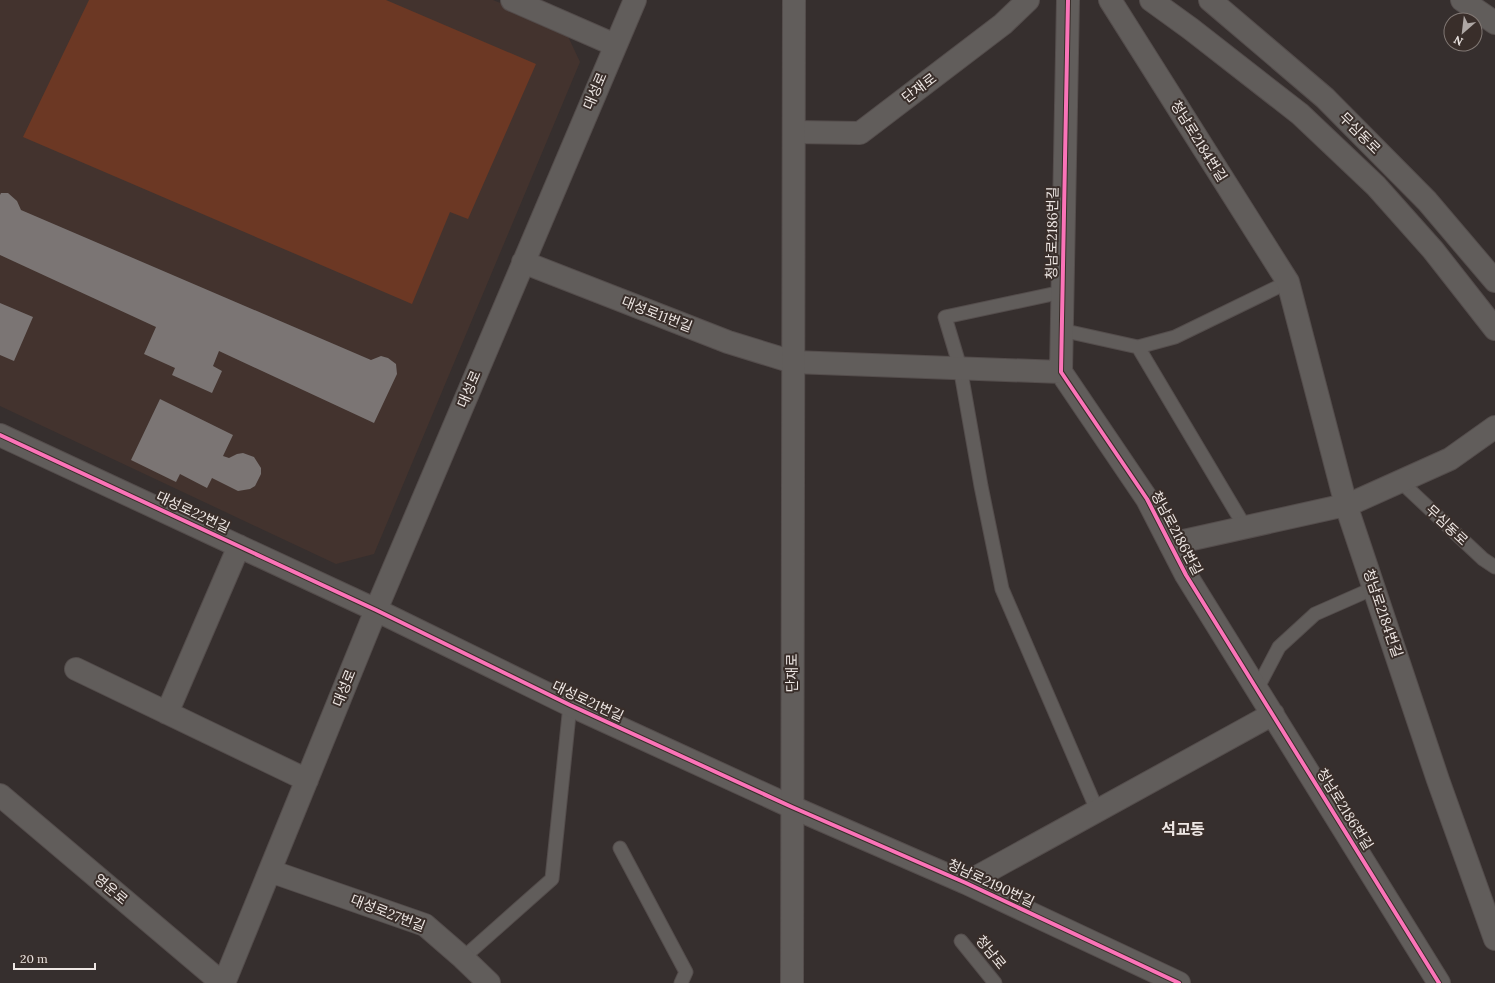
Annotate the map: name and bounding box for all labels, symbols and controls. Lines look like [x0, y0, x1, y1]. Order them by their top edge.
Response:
north arrow [1443, 12, 1483, 52]
text: N [1451, 32, 1465, 49]
street label: 단재로 [898, 69, 940, 107]
street label: 대성로 [579, 70, 611, 112]
street label: 청남로2184번길 [1167, 97, 1231, 185]
street label: 무심동로 [1335, 108, 1385, 158]
street label: 청남로2186번길 [1042, 186, 1062, 280]
street label: 대성로11번길 [619, 292, 695, 336]
street label: 대성로 [453, 368, 485, 410]
street label: 대성로22번길 [153, 487, 233, 537]
street label: 청남로2186번길 [1147, 488, 1207, 578]
street label: 무심동로 [1422, 501, 1472, 549]
street label: 청남로2184번길 [1359, 566, 1407, 660]
street label: 단재로 [783, 654, 801, 692]
street label: 대성로 [328, 667, 360, 709]
street label: 대성로21번길 [549, 677, 627, 725]
street label: 청남로2186번길 [1313, 765, 1377, 853]
district label: 석교동 [1161, 819, 1205, 839]
street label: 청남로2190번길 [945, 855, 1037, 911]
street label: 영운로 [90, 870, 132, 908]
street label: 대성로27번길 [348, 891, 428, 935]
street label: 청남로 [972, 931, 1010, 973]
scale bar [14, 945, 95, 971]
text: 20 m [20, 951, 48, 966]

